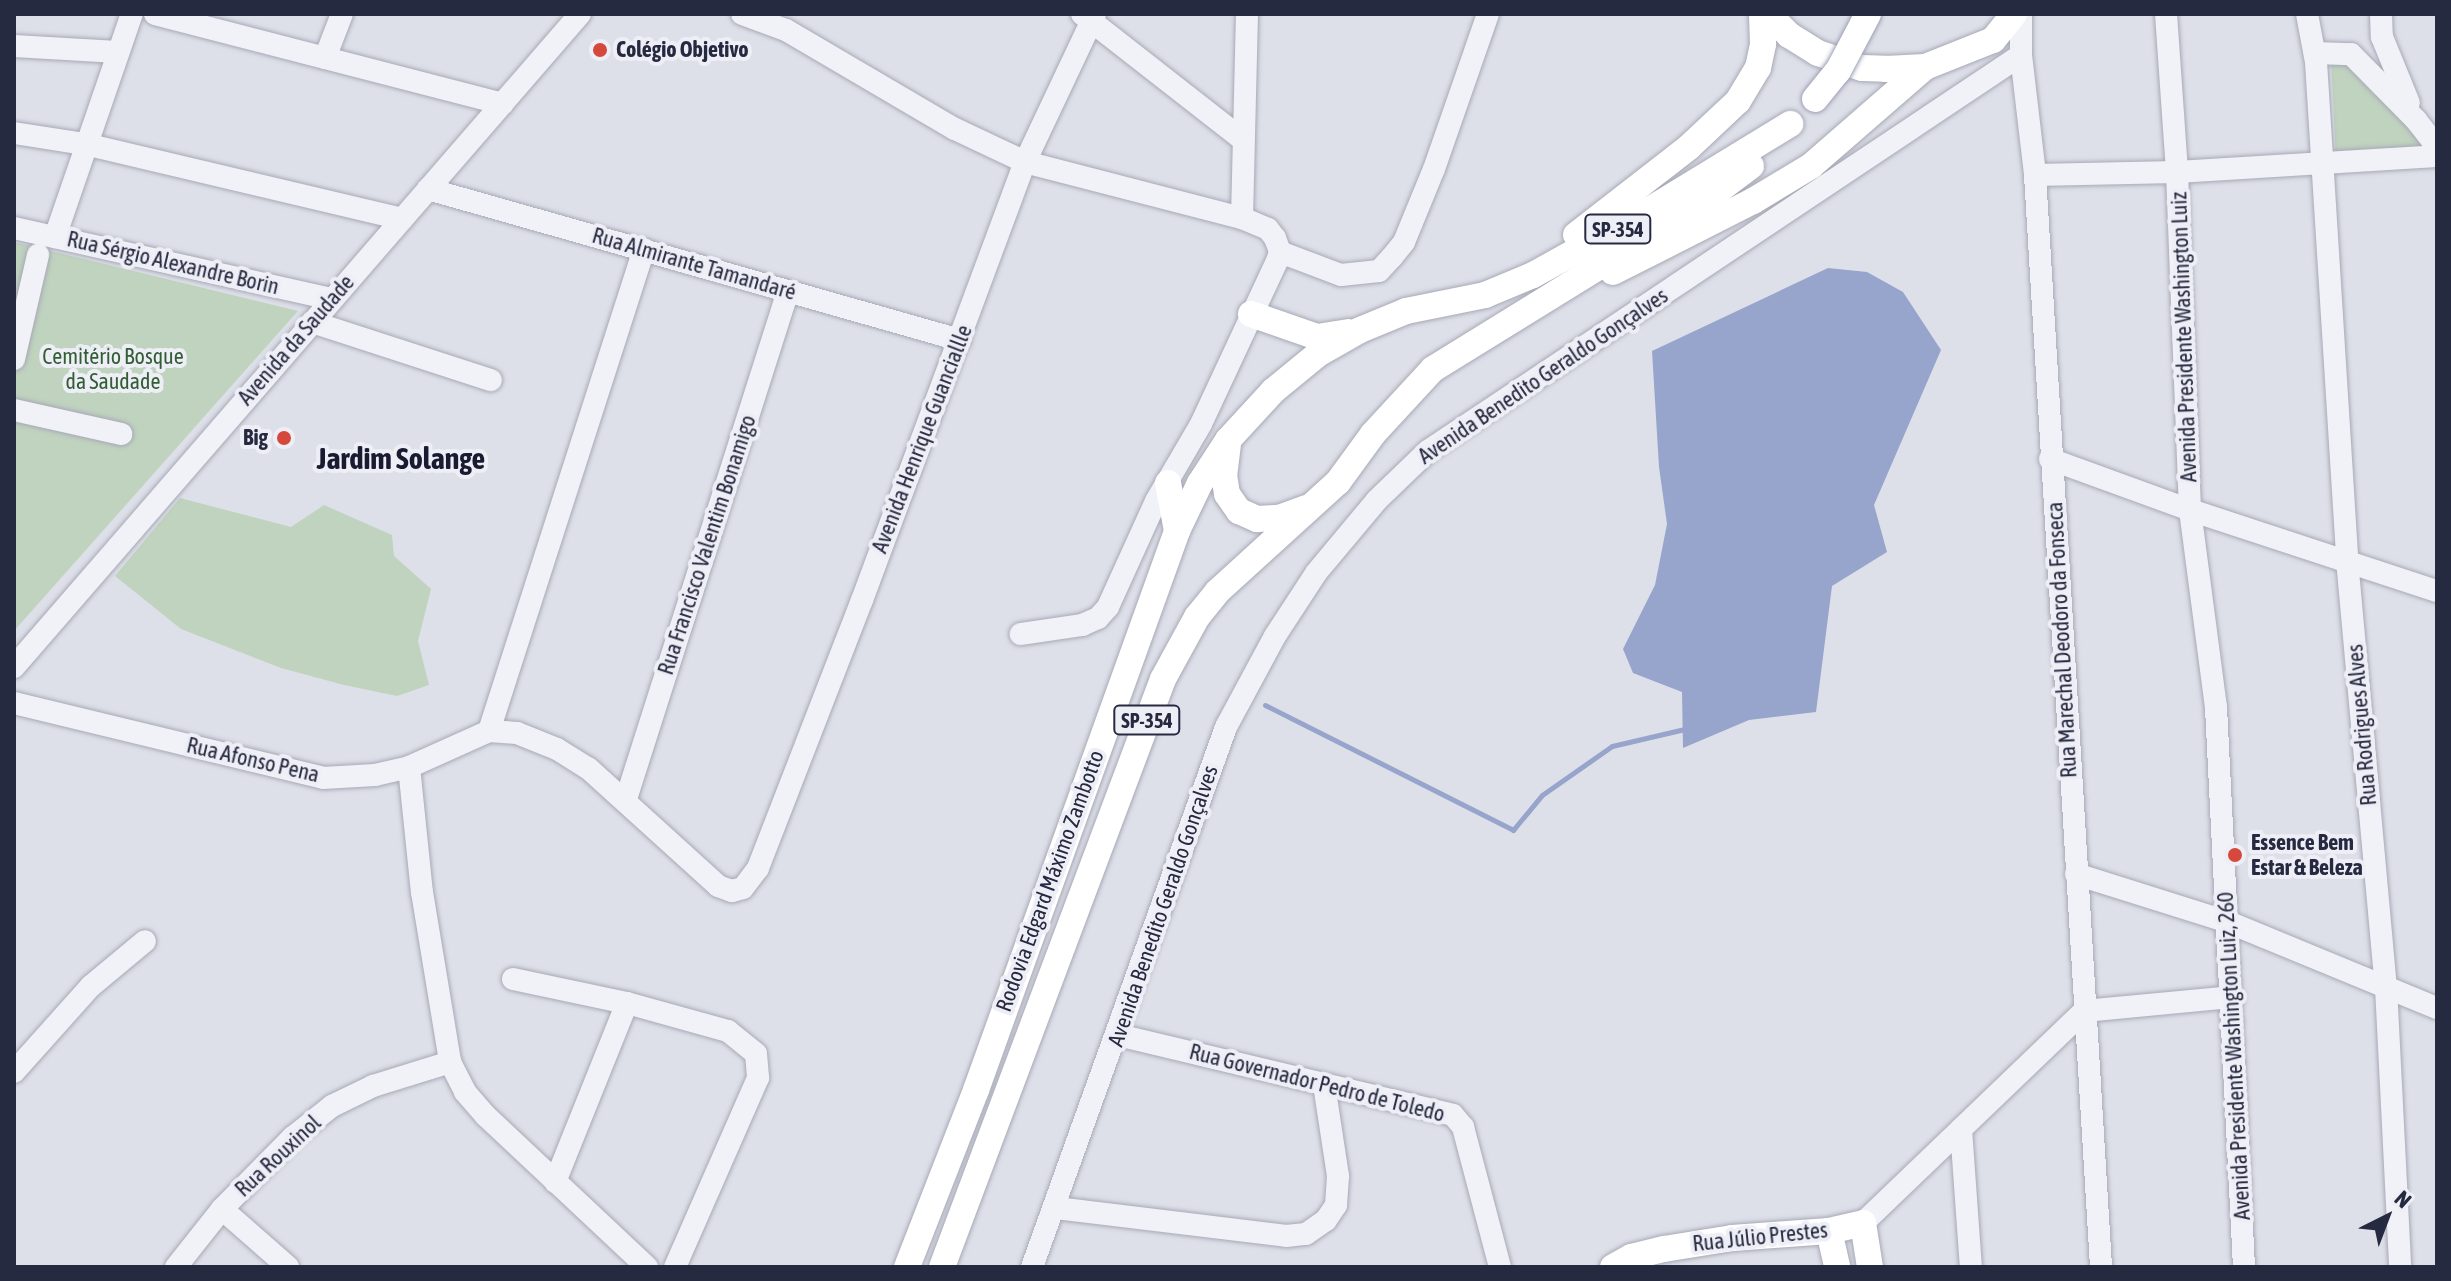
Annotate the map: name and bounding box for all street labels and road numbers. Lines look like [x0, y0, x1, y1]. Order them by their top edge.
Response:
street label: Avenida Presidente Washington Luiz [2166, 191, 2202, 483]
road number: SP-354 [1584, 213, 1652, 245]
street label: Rua Almirante Tamandaré [589, 222, 799, 306]
street label: Rua Sérgio Alexandre Borin [64, 226, 282, 300]
street label: Avenida da Saudade [232, 270, 360, 410]
street label: Avenida Benedito Geraldo Gonçalves [1413, 282, 1673, 470]
street label: Avenida Henrique Guanciallle [866, 321, 978, 557]
street label: Rua Francisco Valentim Bonamigo [652, 412, 762, 678]
street label: Rua Marechal Deodoro da Fonseca [2042, 501, 2082, 779]
street label: Rua Rodrigues Alves [2342, 643, 2382, 807]
road number: SP-354 [1113, 704, 1181, 736]
street label: Rua Afonso Pena [184, 732, 322, 788]
street label: Rodovia Edgard Máximo Zambotto [990, 747, 1110, 1015]
street label: Avenida Benedito Geraldo Gonçalves [1102, 762, 1224, 1050]
street label: Avenida Presidente Washington Luiz, 260 [2212, 891, 2256, 1221]
street label: Rua Governador Pedro de Toledo [1187, 1038, 1447, 1128]
street label: Rua Rouxinol [230, 1110, 326, 1202]
street label: Rua Júlio Prestes [1691, 1217, 1829, 1257]

